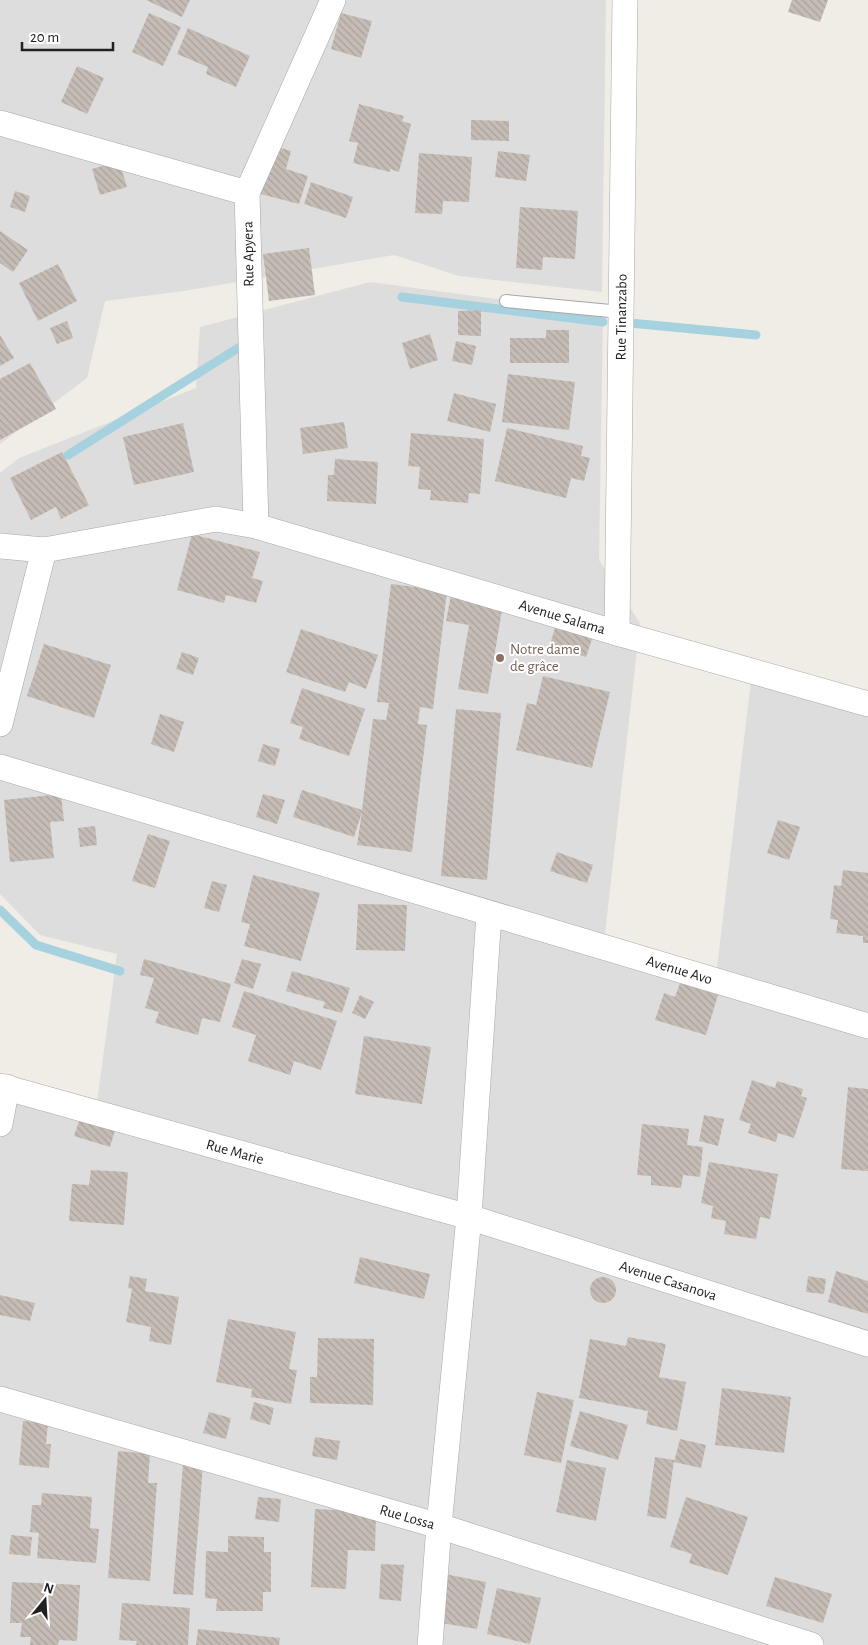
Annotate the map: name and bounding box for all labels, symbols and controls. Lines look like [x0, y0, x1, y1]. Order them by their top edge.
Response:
scale bar [22, 20, 114, 52]
text: 20 m [30, 30, 59, 45]
street label: Rue Apyera [240, 221, 257, 287]
street label: Rue Tinanzabo [613, 274, 630, 360]
street label: Avenue Salama [517, 597, 607, 637]
place label: Notre dame de grâce [510, 642, 580, 674]
marker: Notre dame de grâce [494, 652, 506, 664]
street label: Avenue Avo [644, 953, 714, 987]
street label: Rue Marie [204, 1137, 265, 1167]
street label: Avenue Casanova [618, 1258, 719, 1303]
street label: Rue Lossa [378, 1502, 436, 1532]
north arrow [20, 1575, 70, 1625]
text: N [42, 1580, 56, 1597]

